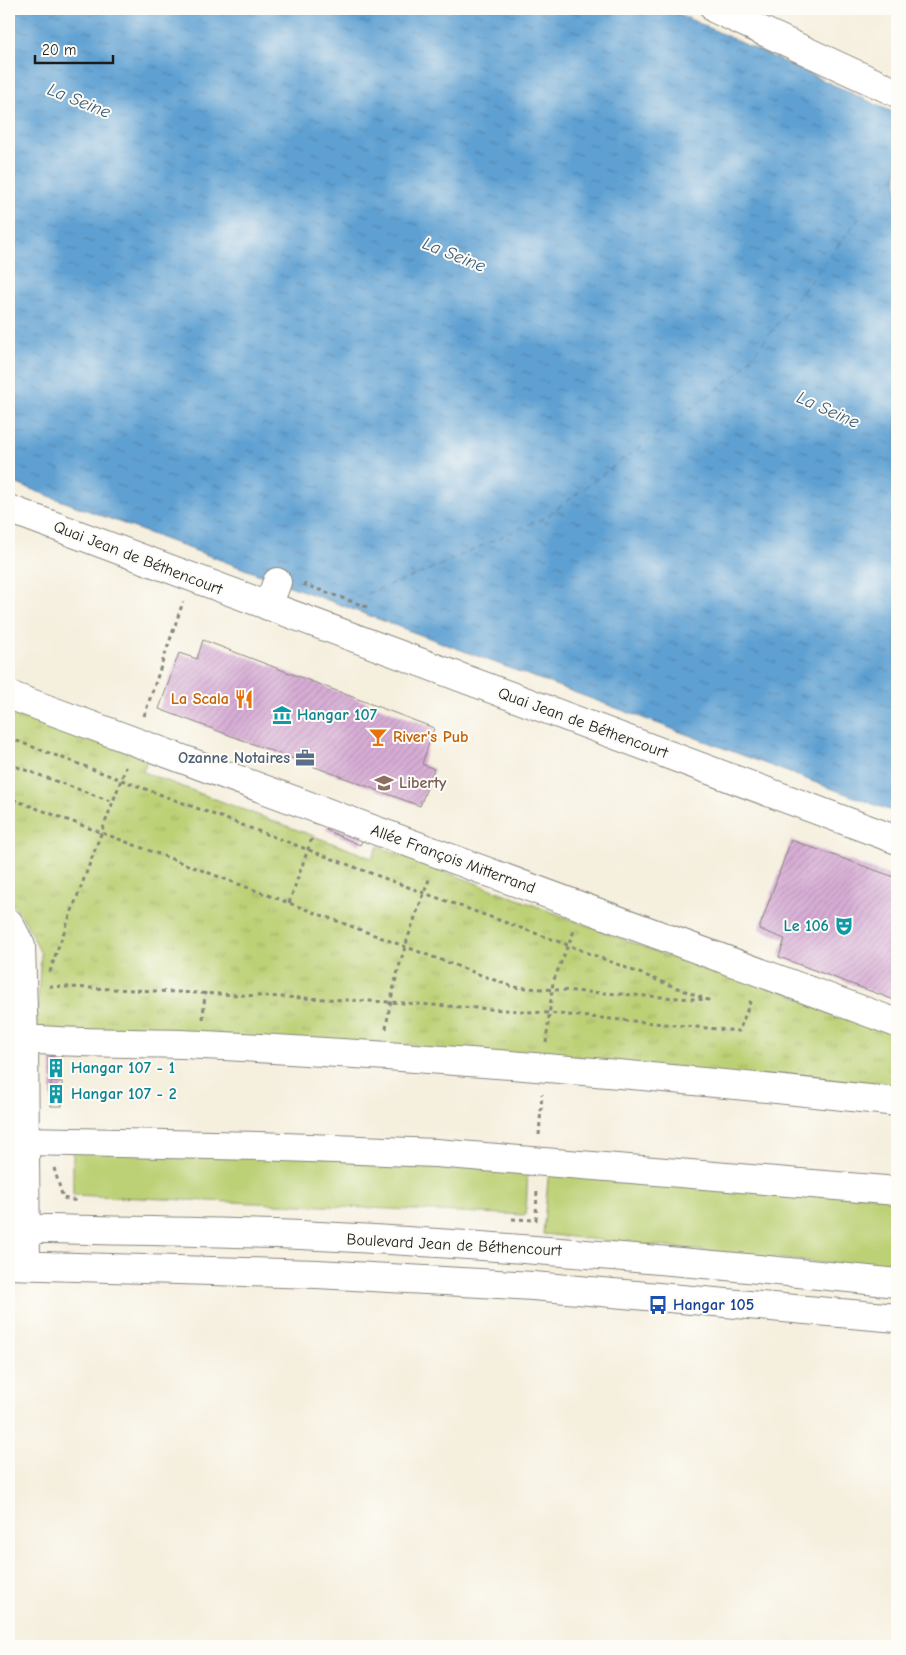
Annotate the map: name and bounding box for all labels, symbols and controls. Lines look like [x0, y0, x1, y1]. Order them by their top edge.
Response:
scale bar [35, 32, 112, 64]
text: 20 m [42, 41, 76, 59]
water label: La Seine [44, 79, 114, 123]
water label: La Seine [419, 233, 489, 277]
water label: La Seine [794, 387, 862, 433]
street label: Quai Jean de Béthencourt [51, 517, 225, 599]
street label: Quai Jean de Béthencourt [496, 684, 671, 762]
restaurant icon: La Scala [233, 688, 255, 710]
place label: La Scala [171, 690, 229, 708]
museum icon: Hangar 107 [271, 704, 293, 726]
place label: Hangar 107 [297, 706, 378, 724]
bar icon: River's Pub [367, 726, 389, 748]
place label: River's Pub [393, 728, 468, 746]
office icon: Ozanne Notaires [294, 747, 316, 769]
place label: Ozanne Notaires [178, 749, 290, 767]
school or university icon: Liberty [373, 772, 395, 794]
place label: Liberty [399, 774, 447, 792]
street label: Allée François Mitterrand [368, 821, 538, 897]
theatre icon: Le 106 [833, 915, 855, 937]
place label: Le 106 [783, 917, 829, 935]
building icon: Hangar 107 - 1 [45, 1057, 67, 1079]
place label: Hangar 107 - 1 [71, 1059, 175, 1077]
building icon: Hangar 107 - 2 [45, 1083, 67, 1105]
place label: Hangar 107 - 2 [71, 1085, 177, 1103]
street label: Boulevard Jean de Béthencourt [346, 1230, 562, 1260]
bus stop icon: Hangar 105 [647, 1294, 669, 1316]
place label: Hangar 105 [673, 1296, 754, 1314]

